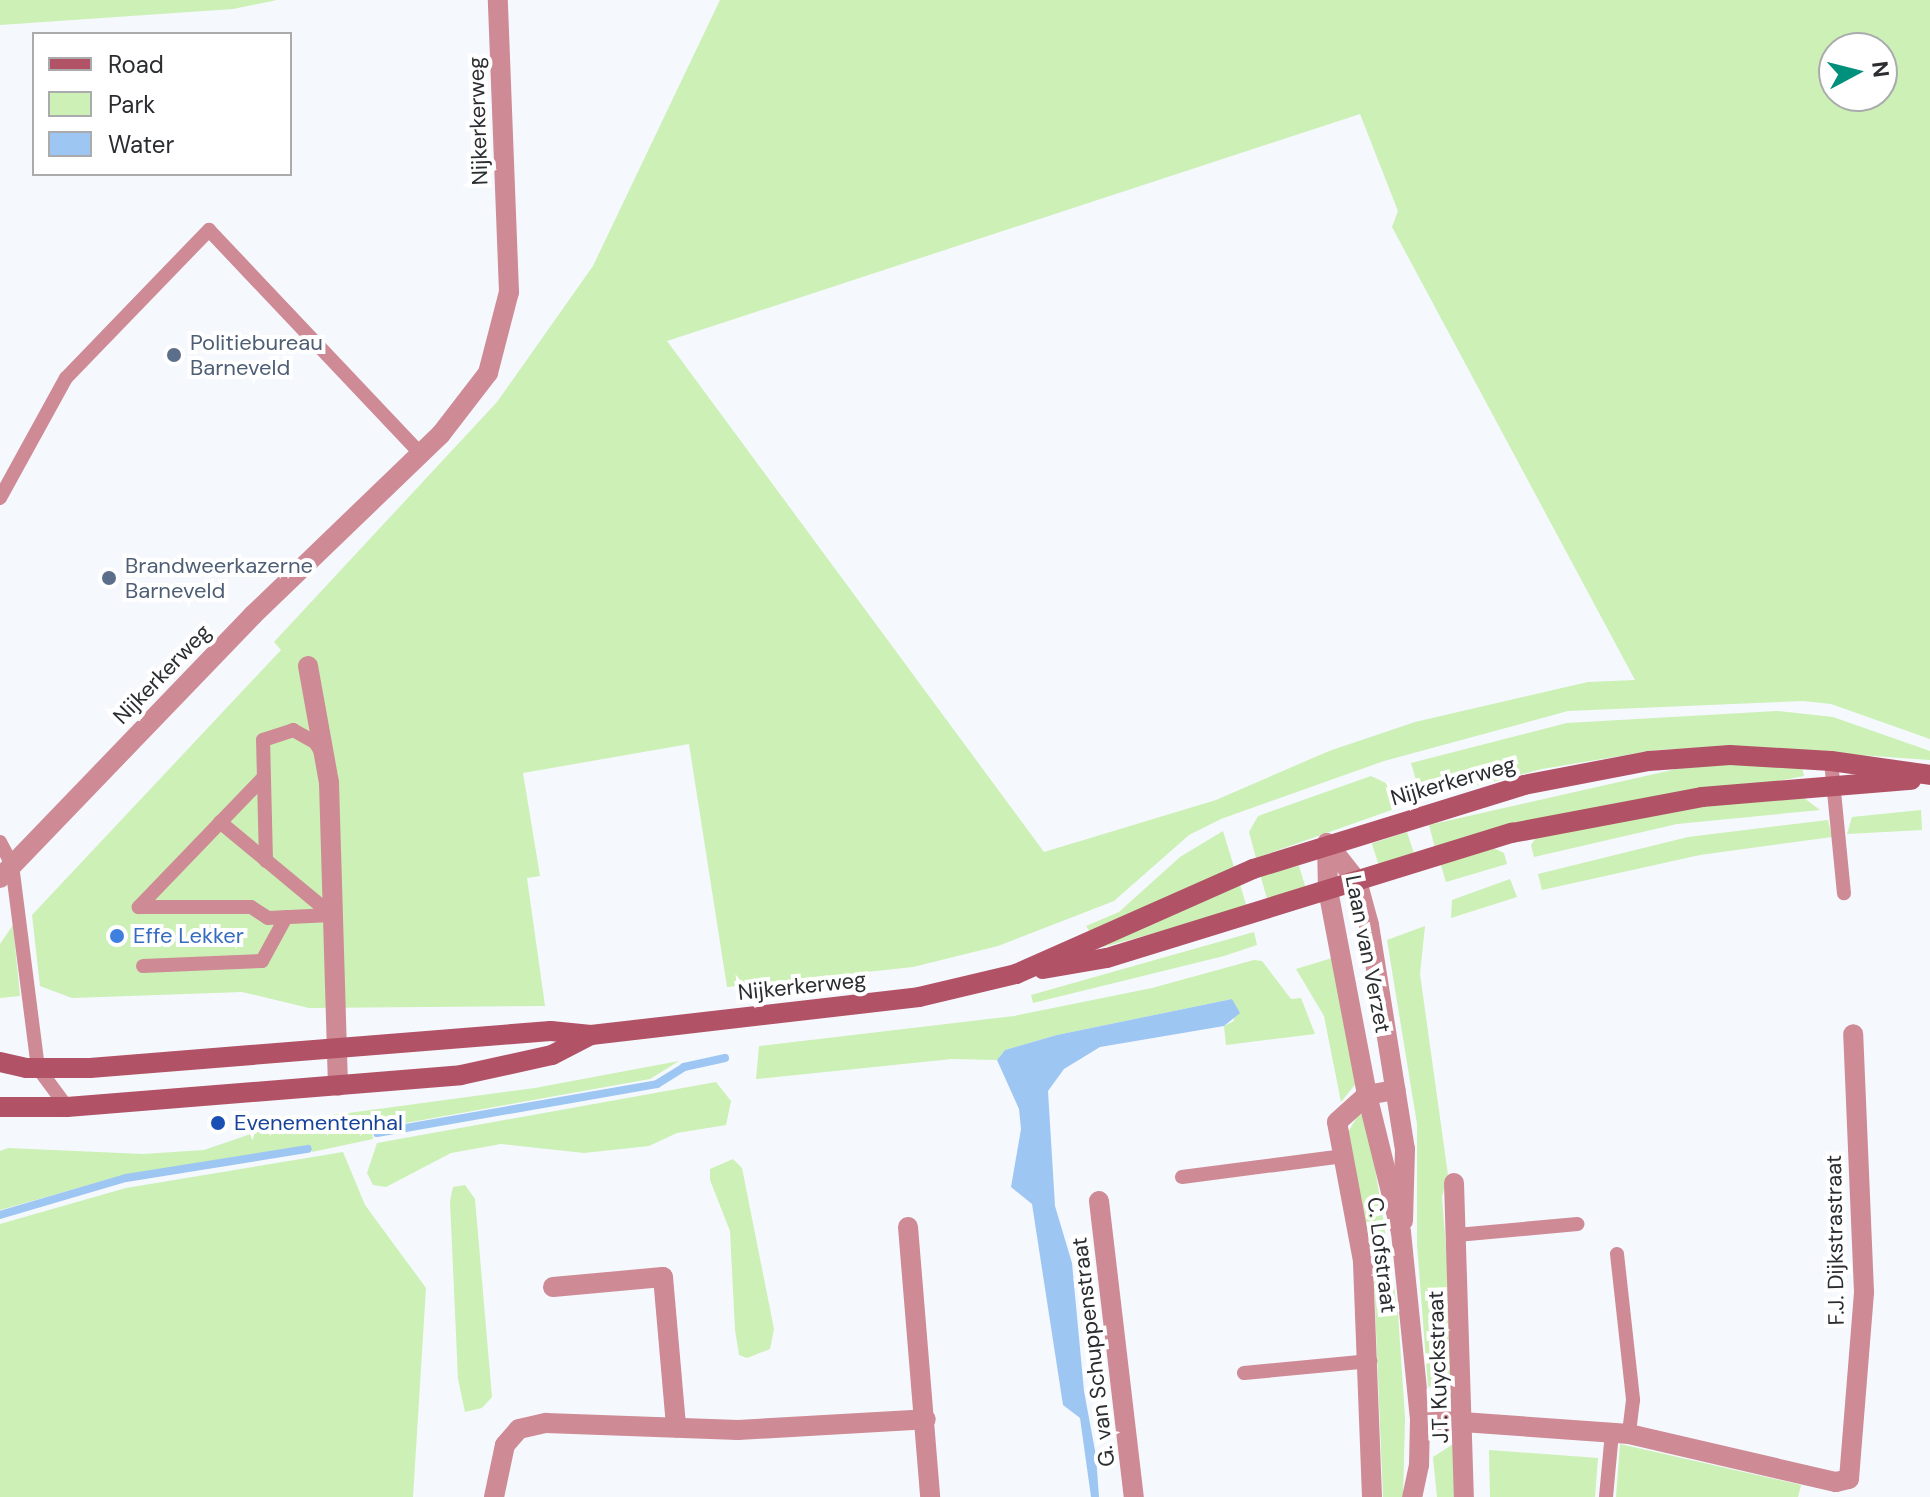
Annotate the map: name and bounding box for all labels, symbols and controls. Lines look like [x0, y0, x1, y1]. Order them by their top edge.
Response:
legend [32, 32, 292, 176]
north arrow [1818, 32, 1898, 112]
text: Road [108, 49, 164, 80]
street label: Nijkerkerweg [463, 56, 493, 186]
text: N [1865, 60, 1896, 79]
text: Park [108, 89, 155, 120]
text: Water [108, 129, 174, 160]
place label: Politiebureau Barneveld [190, 329, 323, 380]
marker: Politiebureau Barneveld [165, 346, 183, 364]
place label: Brandweerkazerne Barneveld [125, 552, 313, 604]
marker: Brandweerkazerne Barneveld [100, 569, 118, 587]
street label: Nijkerkerweg [108, 619, 216, 729]
street label: Nijkerkerweg [1387, 751, 1519, 811]
street label: Laan van Verzet [1340, 873, 1396, 1035]
place label: Effe Lekker [133, 923, 244, 949]
marker: Effe Lekker [108, 927, 126, 945]
street label: Nijkerkerweg [737, 966, 867, 1006]
place label: Evenementenhal [234, 1110, 403, 1136]
marker: Evenementenhal [209, 1114, 227, 1132]
street label: F.J. Dijkstrastraat [1820, 1154, 1850, 1326]
street label: C. Lofstraat [1362, 1195, 1402, 1315]
street label: G. van Schuppenstraat [1066, 1236, 1120, 1468]
street label: J.T. Kuyckstraat [1422, 1290, 1454, 1444]

